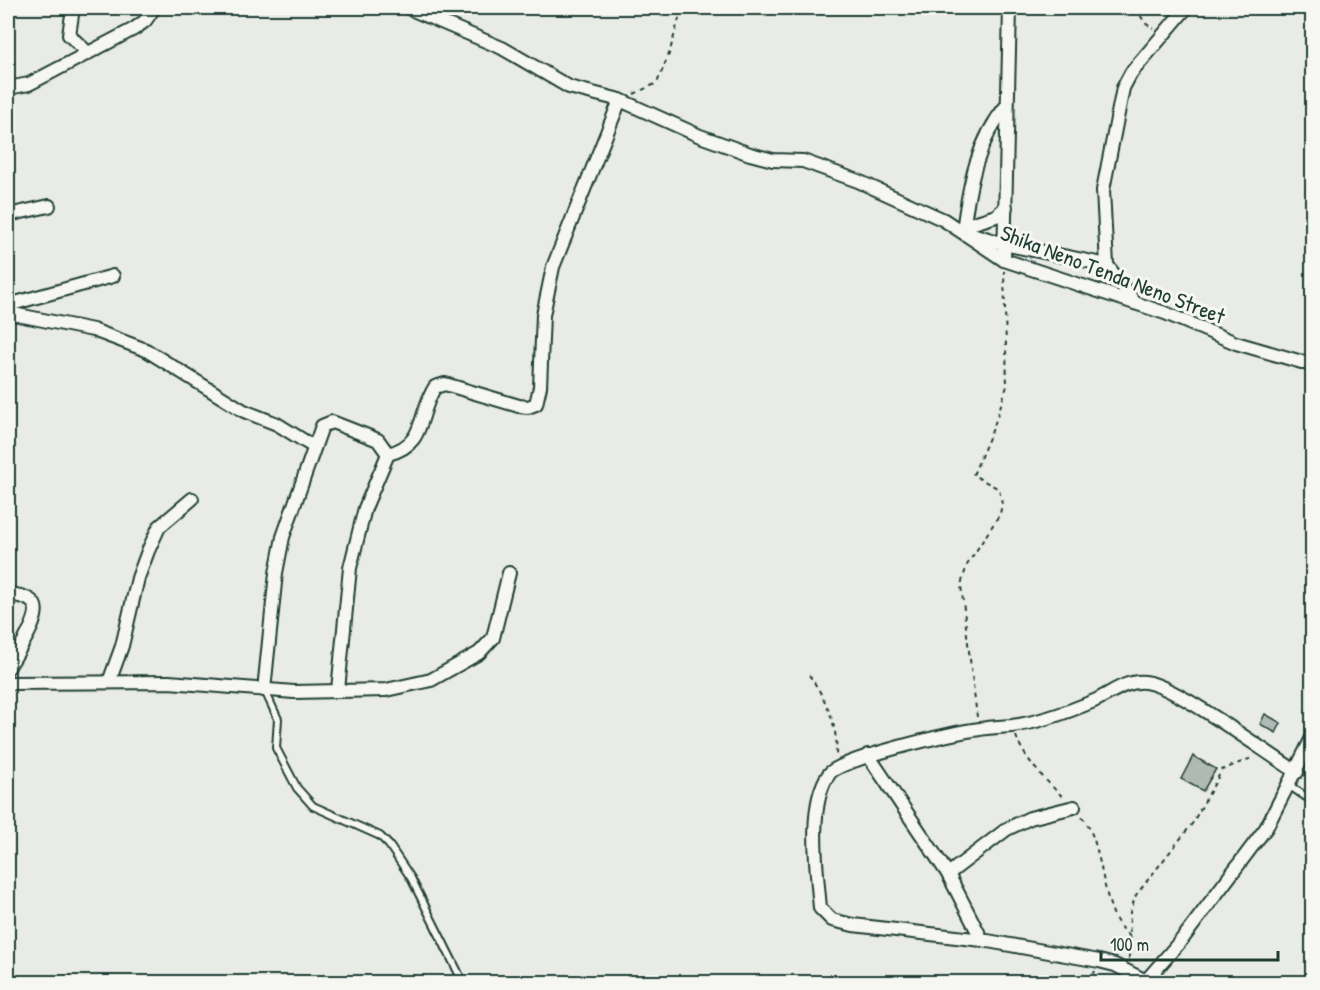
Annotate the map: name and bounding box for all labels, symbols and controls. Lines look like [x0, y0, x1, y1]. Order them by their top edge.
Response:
street label: Shika Neno Tenda Neno Street [996, 217, 1230, 331]
scale bar [1101, 924, 1278, 962]
text: 100 m [1110, 932, 1149, 957]

